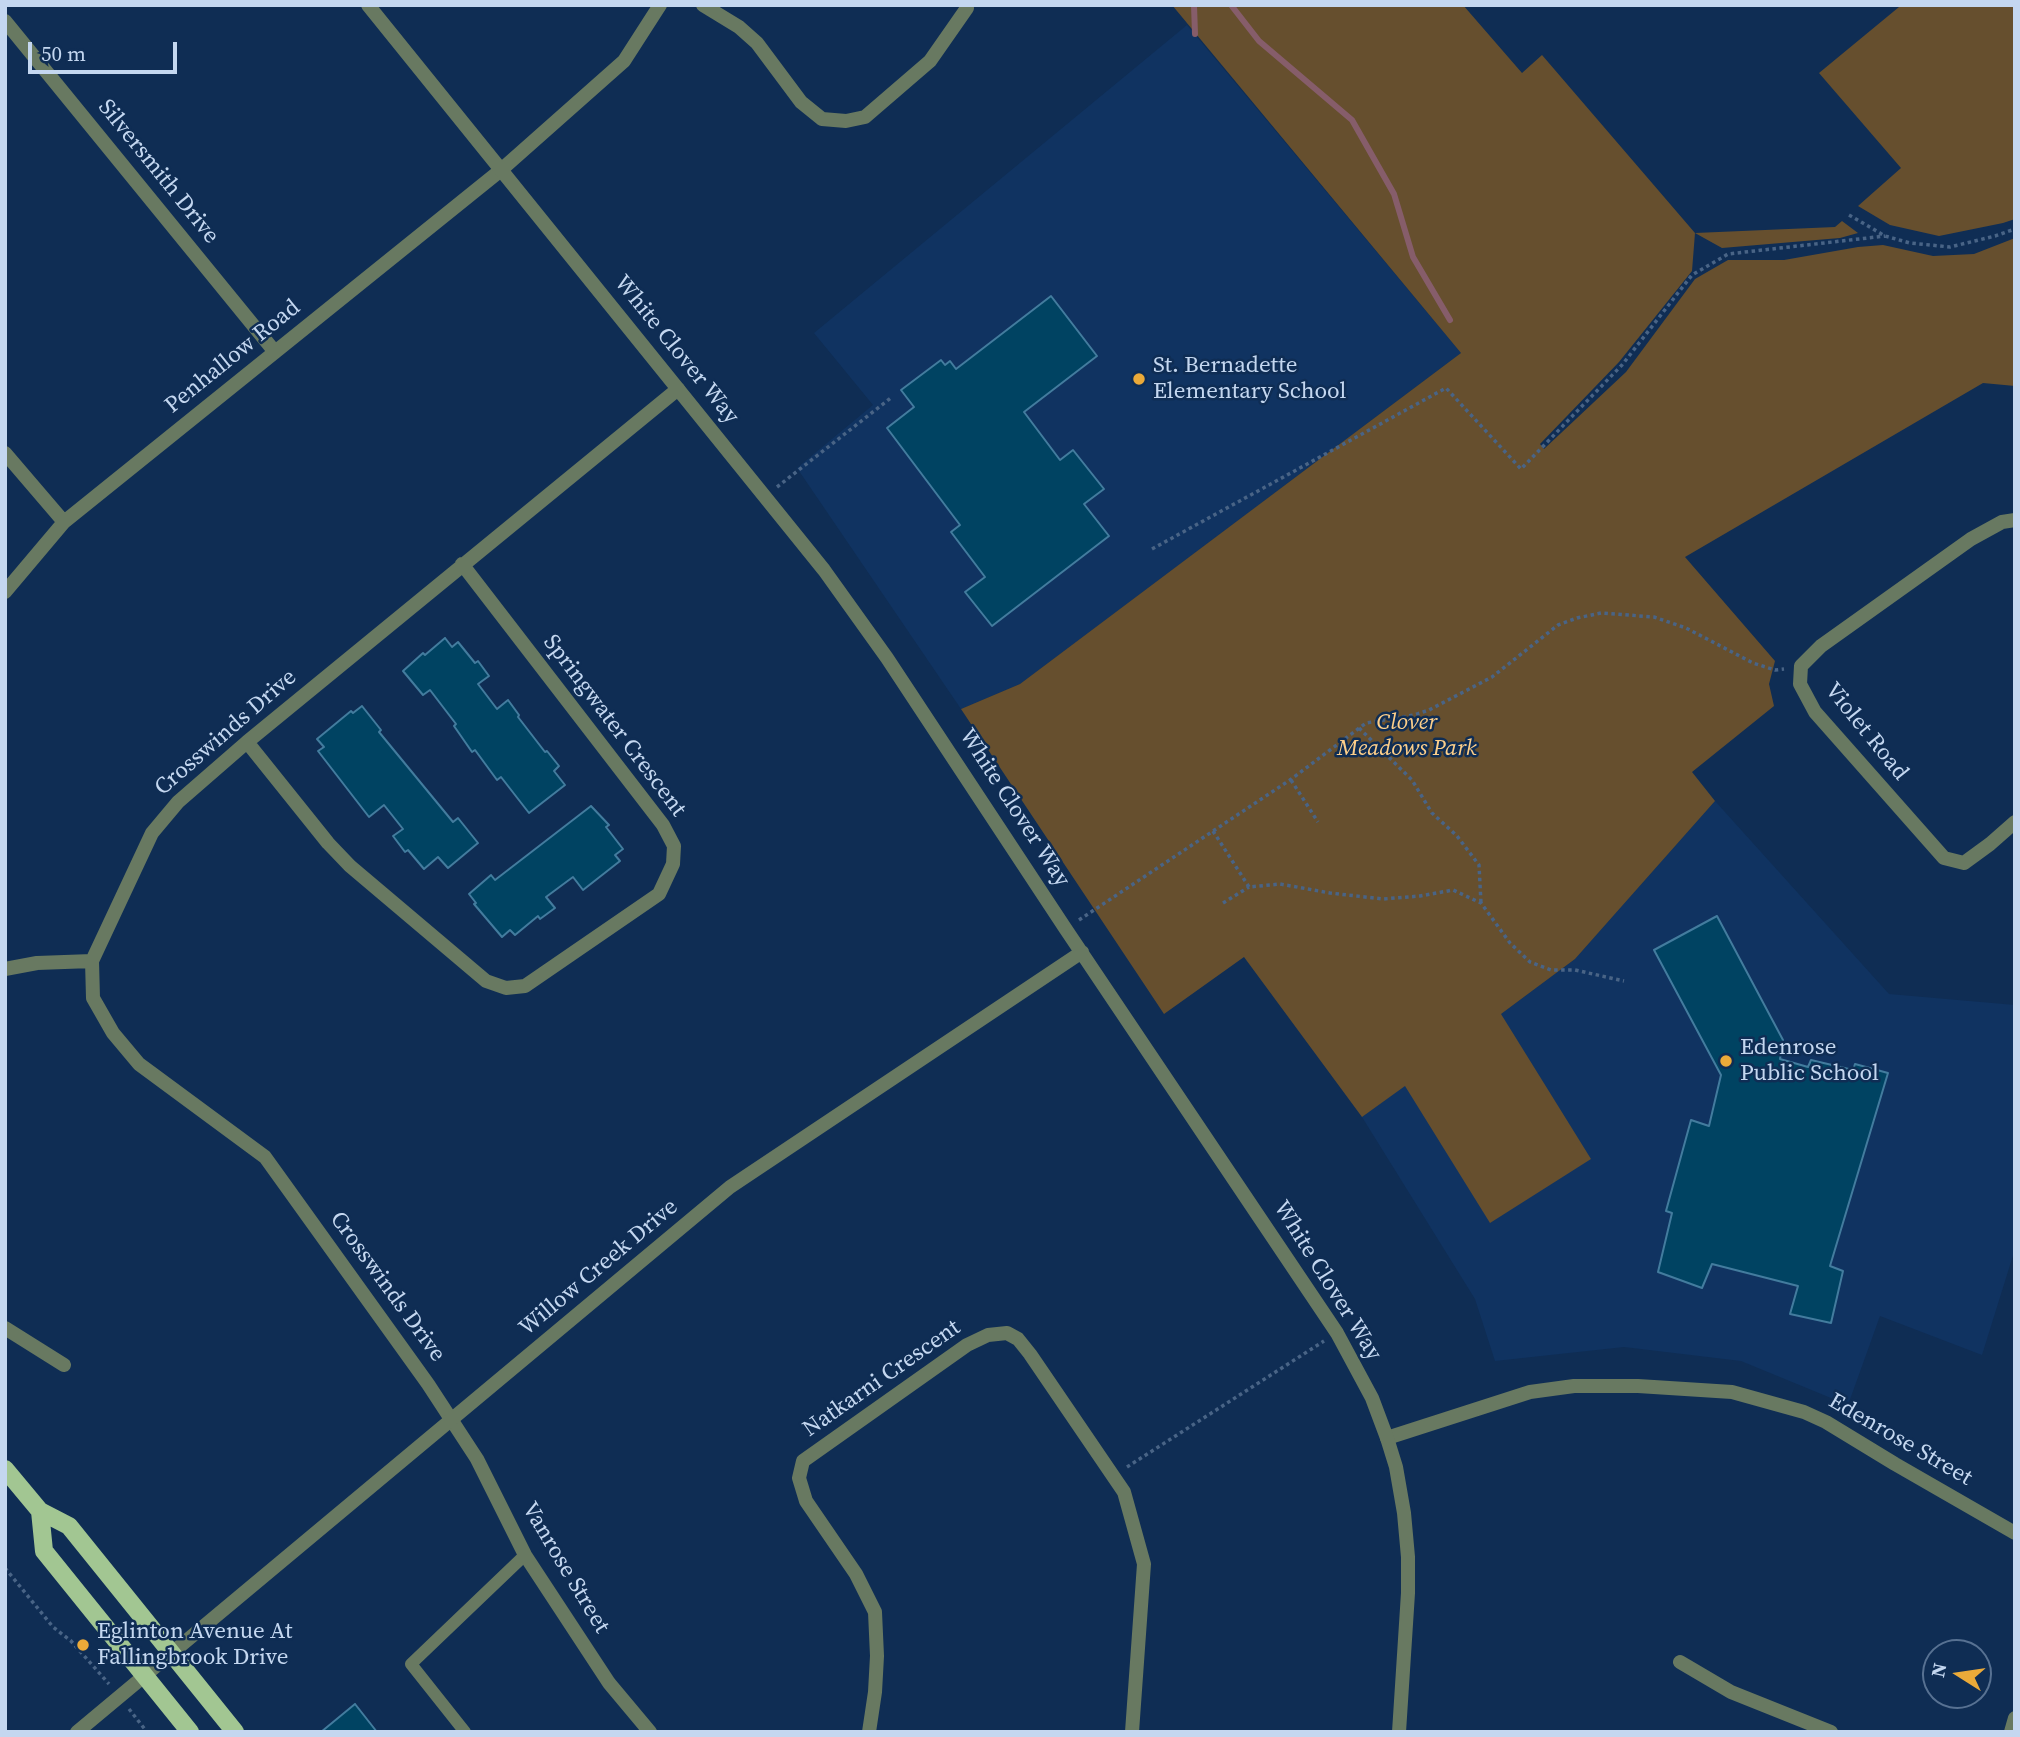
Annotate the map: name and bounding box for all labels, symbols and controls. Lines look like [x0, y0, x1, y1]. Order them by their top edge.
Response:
scale bar [32, 28, 180, 72]
text: 50 m [41, 39, 86, 68]
street label: Silversmith Drive [91, 94, 225, 250]
street label: White Clover Way [608, 270, 744, 430]
street label: Penhallow Road [160, 294, 306, 420]
place label: St. Bernadette Elementary School [1153, 352, 1346, 406]
marker: St. Bernadette Elementary School [1131, 371, 1147, 387]
street label: Springwater Crescent [537, 630, 691, 822]
street label: Crosswinds Drive [149, 664, 303, 802]
street label: Violet Road [1818, 678, 1914, 786]
park label: Clover Meadows Park [1337, 709, 1477, 763]
street label: White Clover Way [953, 724, 1075, 892]
place label: Edenrose Public School [1740, 1034, 1879, 1088]
marker: Edenrose Public School [1718, 1053, 1734, 1069]
street label: Willow Creek Drive [514, 1194, 684, 1342]
street label: White Clover Way [1267, 1196, 1387, 1366]
street label: Crosswinds Drive [323, 1207, 451, 1367]
street label: Natkarni Crescent [798, 1314, 966, 1444]
street label: Edenrose Street [1823, 1388, 1977, 1492]
street label: Vanrose Street [515, 1498, 615, 1638]
place label: Eglinton Avenue At Fallingbrook Drive [97, 1618, 292, 1672]
marker: Eglinton Avenue At Fallingbrook Drive [75, 1637, 91, 1653]
north arrow [1922, 1639, 1992, 1709]
text: N [1924, 1661, 1953, 1680]

